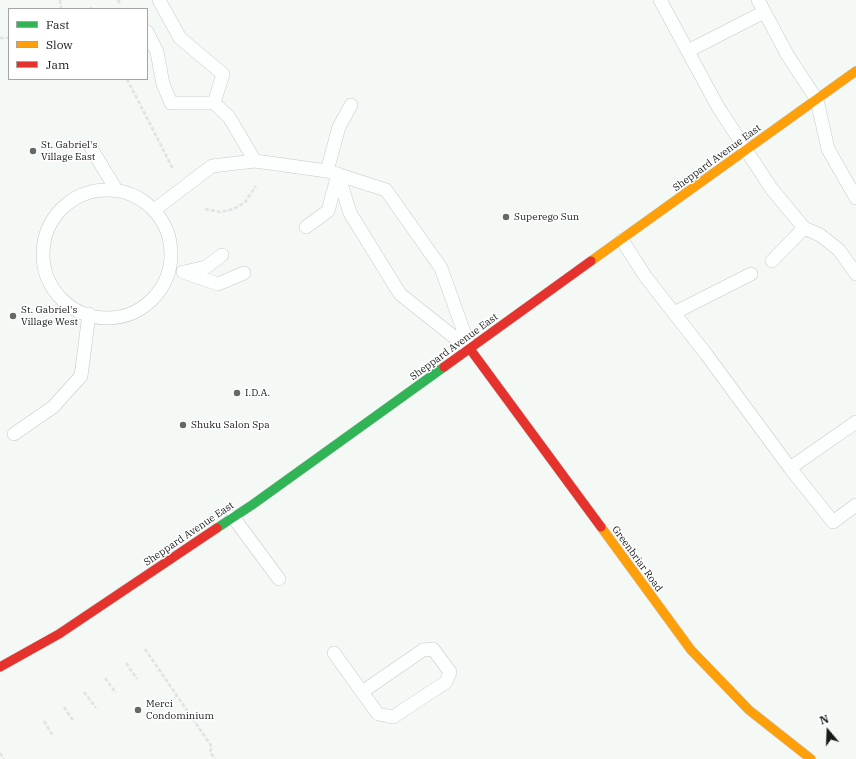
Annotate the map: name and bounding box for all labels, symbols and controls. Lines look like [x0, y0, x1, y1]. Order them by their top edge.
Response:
legend [8, 8, 148, 80]
text: Fast [46, 17, 70, 32]
text: Slow [46, 37, 73, 52]
text: Jam [46, 57, 69, 72]
street label: Sheppard Avenue East [671, 122, 763, 194]
place label: St. Gabriel's Village East [41, 139, 97, 162]
marker: St. Gabriel's Village East [28, 146, 38, 156]
place label: Superego Sun [514, 211, 579, 223]
marker: Superego Sun [501, 212, 511, 222]
place label: St. Gabriel's Village West [21, 304, 78, 328]
marker: St. Gabriel's Village West [8, 311, 18, 321]
street label: Sheppard Avenue East [408, 311, 500, 383]
place label: I.D.A. [245, 387, 270, 399]
marker: I.D.A. [232, 388, 242, 398]
place label: Shuku Salon Spa [191, 419, 270, 431]
marker: Shuku Salon Spa [178, 420, 188, 430]
street label: Sheppard Avenue East [142, 499, 236, 569]
street label: Greenbriar Road [609, 524, 665, 594]
place label: Merci Condominium [146, 698, 214, 722]
marker: Merci Condominium [133, 705, 143, 715]
north arrow [808, 711, 848, 751]
text: N [818, 712, 830, 728]

